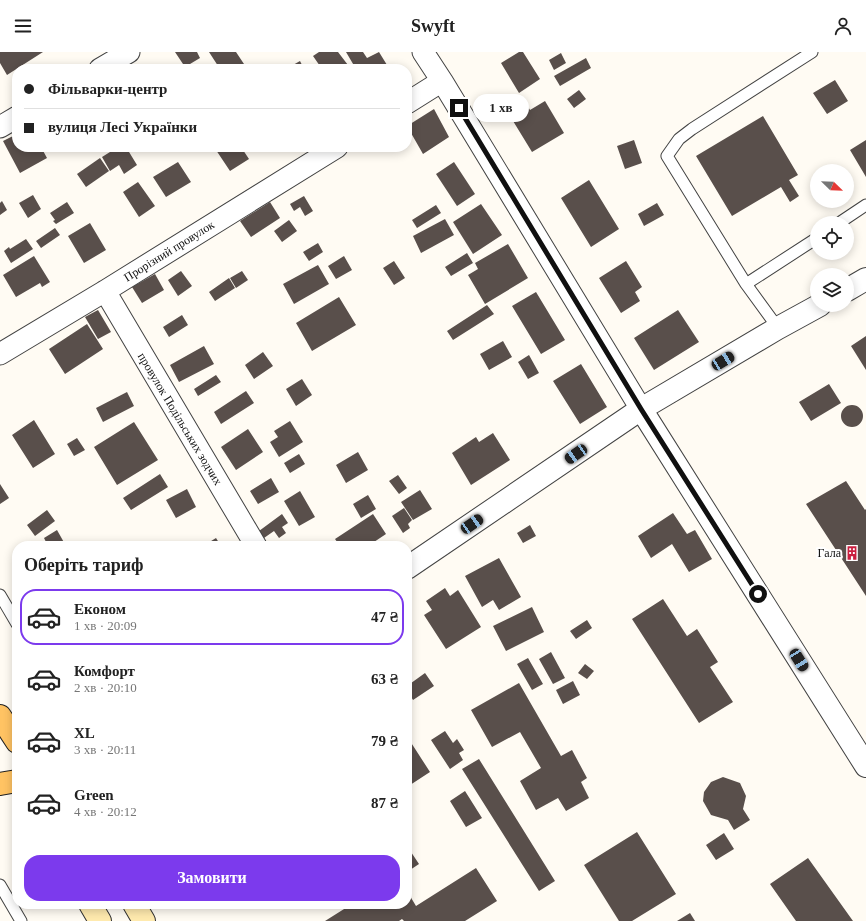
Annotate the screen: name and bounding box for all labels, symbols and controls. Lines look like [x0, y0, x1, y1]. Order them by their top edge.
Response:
icon: menu [12, 15, 34, 37]
icon: person [832, 15, 854, 37]
text: Swyft [411, 16, 455, 36]
text: Фільварки-центр [48, 81, 167, 97]
callout: 1 хв [473, 94, 529, 122]
route end [450, 99, 468, 117]
text: 1 хв [489, 100, 513, 115]
text: вулиця Лесі Українки [48, 119, 197, 135]
north arrow [810, 164, 854, 208]
map controls [810, 164, 854, 312]
button: locate [810, 216, 854, 260]
street label: Прорізний провулок [121, 217, 217, 284]
button: layers [810, 268, 854, 312]
street label: провулок Подільських зодчих [135, 350, 225, 488]
car [710, 350, 736, 372]
car [563, 442, 589, 466]
car [459, 512, 485, 536]
building icon: Гала [844, 545, 860, 561]
place label: Гала [818, 546, 842, 560]
text: Оберіть тариф [24, 555, 144, 575]
route start [749, 585, 767, 603]
icon: car [26, 599, 62, 635]
text: Економ [74, 601, 126, 617]
text: 47 ₴ [371, 609, 398, 625]
text: 1 хв · 20:09 [74, 618, 137, 633]
car [788, 647, 810, 673]
icon: car [26, 661, 62, 697]
text: Комфорт [74, 663, 135, 679]
text: 63 ₴ [371, 671, 398, 687]
text: 2 хв · 20:10 [74, 680, 137, 695]
icon: car [26, 723, 62, 759]
text: XL [74, 725, 95, 741]
text: 79 ₴ [371, 733, 398, 749]
text: 3 хв · 20:11 [74, 742, 136, 757]
icon: car [26, 785, 62, 821]
text: Green [74, 787, 114, 803]
text: 87 ₴ [371, 795, 398, 811]
text: 4 хв · 20:12 [74, 804, 137, 819]
button: Замовити [24, 855, 400, 901]

